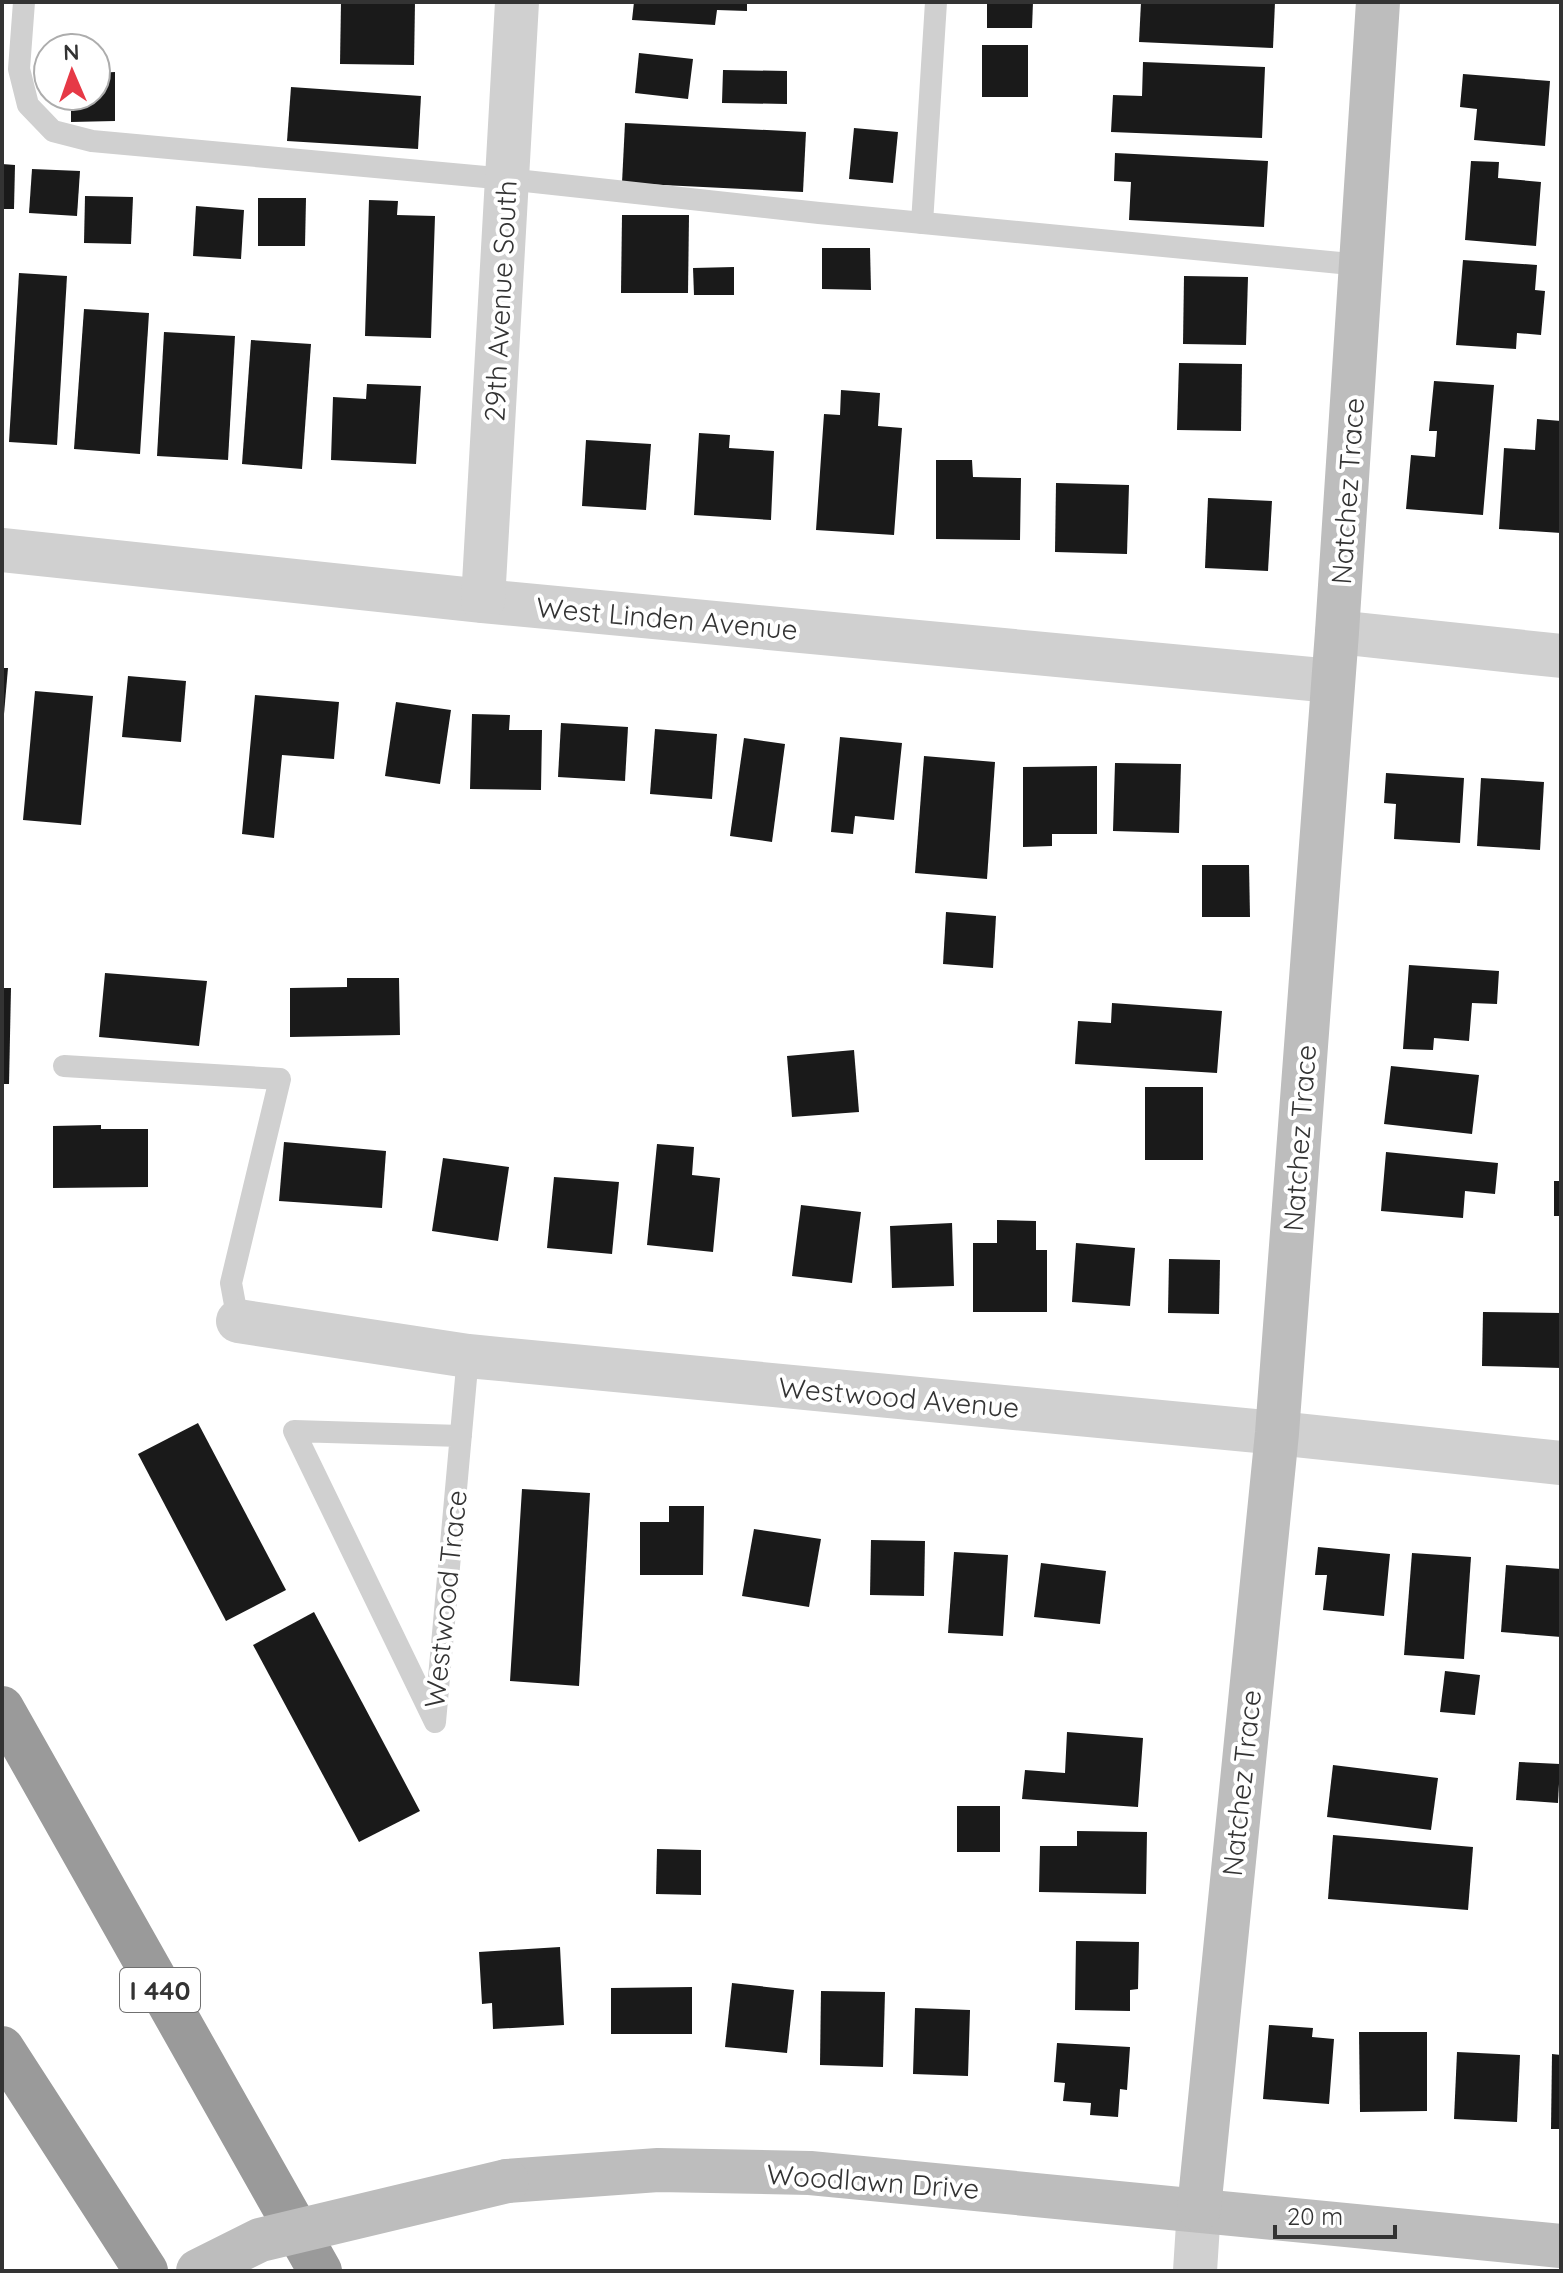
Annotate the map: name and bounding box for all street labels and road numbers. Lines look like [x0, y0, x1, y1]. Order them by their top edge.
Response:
street label: 29th Avenue South [476, 179, 524, 423]
street label: Natchez Trace [1323, 397, 1371, 585]
street label: West Linden Avenue [535, 589, 799, 647]
street label: Natchez Trace [1275, 1044, 1323, 1232]
street label: Westwood Avenue [777, 1369, 1021, 1425]
street label: Westwood Trace [416, 1488, 474, 1710]
street label: Natchez Trace [1214, 1688, 1268, 1878]
road number: I 440 [120, 1968, 200, 2012]
street label: Woodlawn Drive [766, 2156, 980, 2206]

